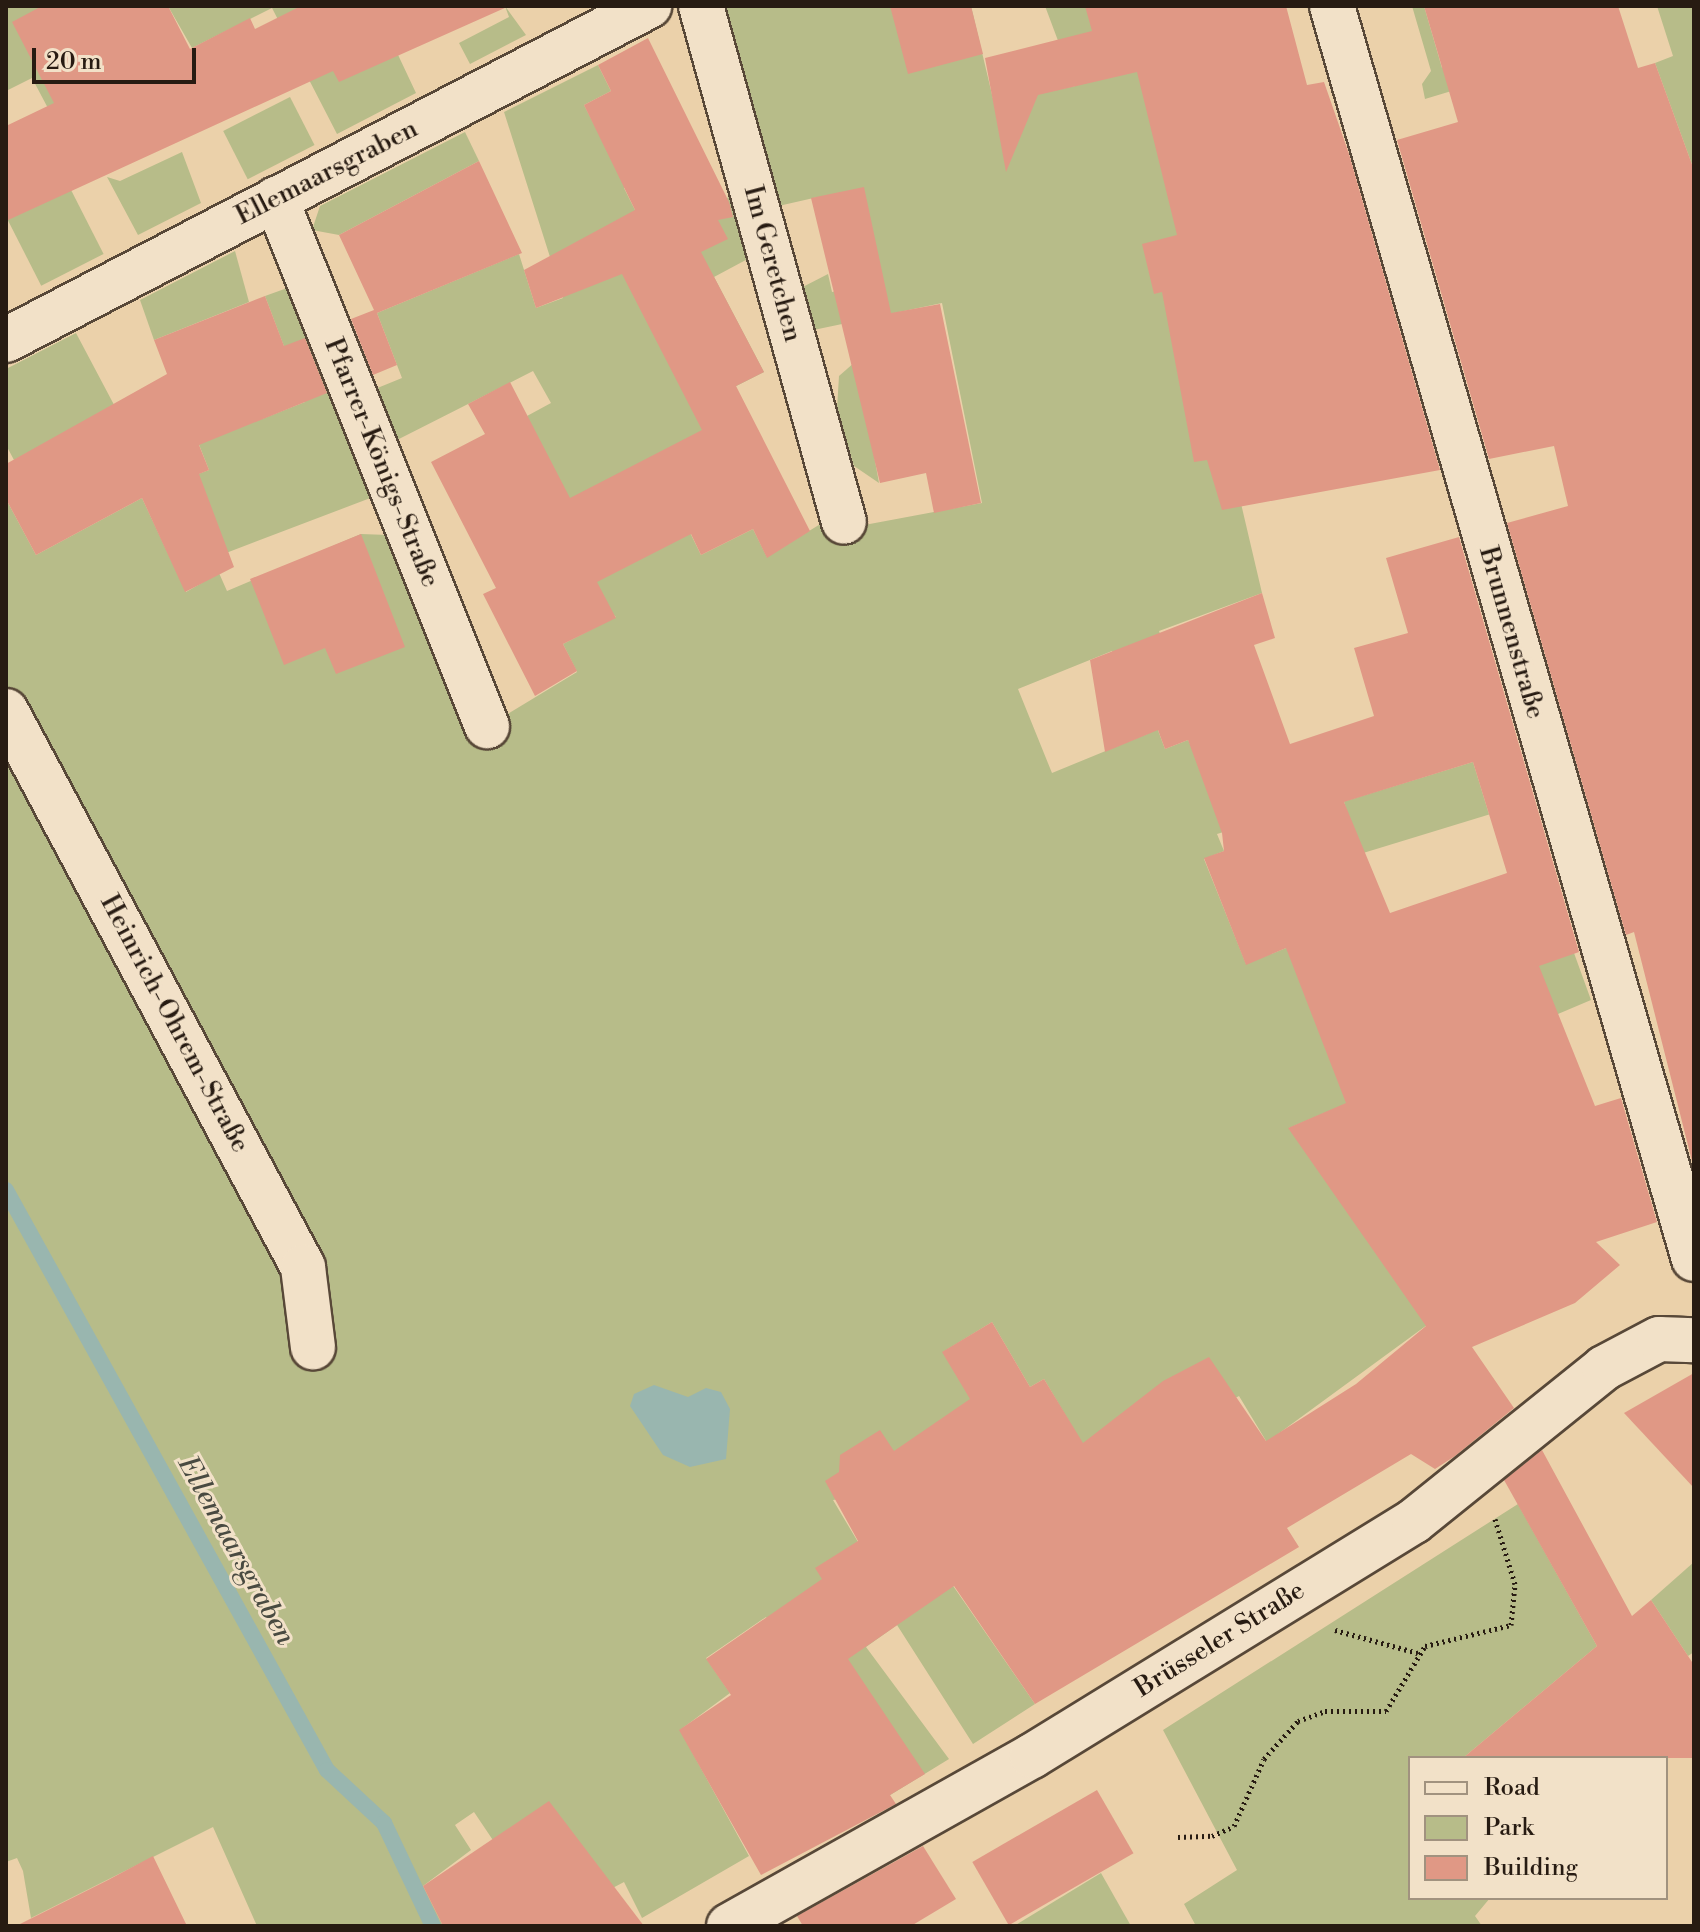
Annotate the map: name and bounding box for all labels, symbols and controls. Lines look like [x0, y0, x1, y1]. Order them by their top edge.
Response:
scale bar [36, 32, 200, 82]
text: 20 m [46, 47, 102, 77]
street label: Ellemaarsgraben [231, 114, 423, 232]
street label: Im Geretchen [736, 183, 808, 345]
street label: Pfarrer-Königs-Straße [317, 334, 445, 592]
street label: Brunnenstraße [1472, 543, 1550, 723]
street label: Heinrich-Ohrem-Straße [93, 890, 255, 1158]
water label: Ellemaarsgraben [170, 1451, 302, 1651]
street label: Brüsseler Straße [1129, 1575, 1311, 1705]
legend [1408, 1756, 1668, 1900]
text: Road [1484, 1773, 1540, 1803]
text: Park [1484, 1813, 1534, 1843]
text: Building [1484, 1853, 1578, 1883]

